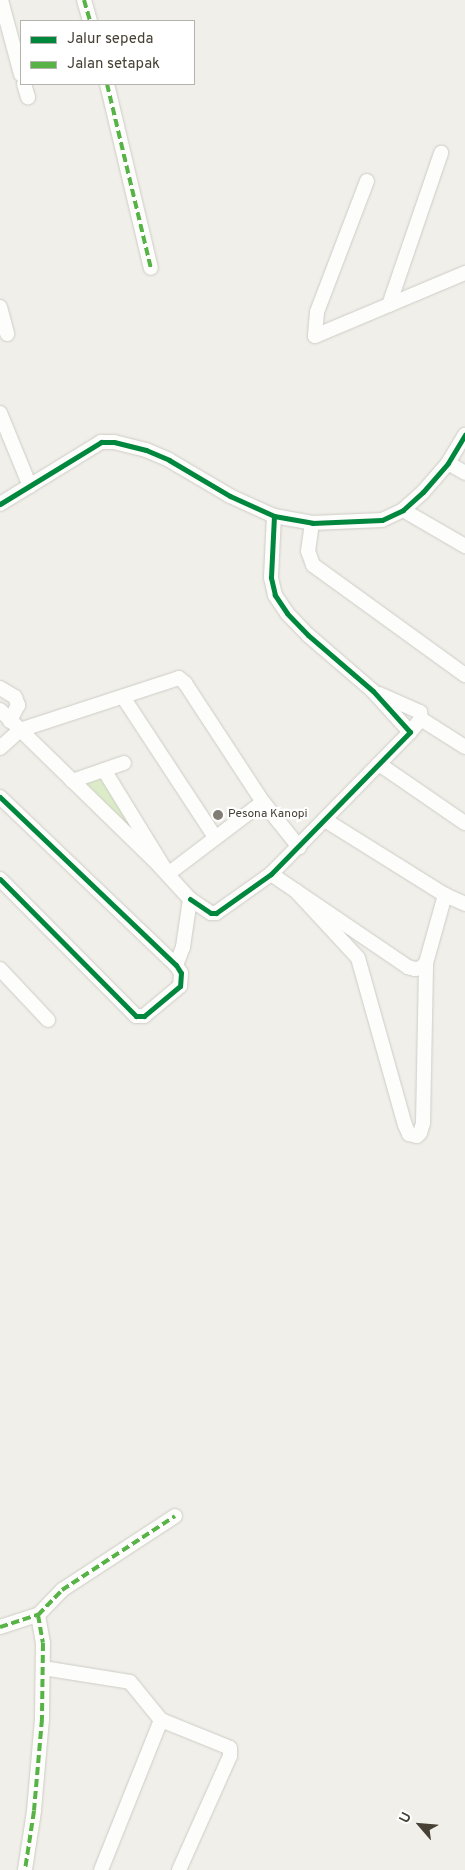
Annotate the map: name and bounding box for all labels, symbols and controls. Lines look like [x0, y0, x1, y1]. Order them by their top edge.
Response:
legend [20, 20, 195, 85]
text: Jalur sepeda [67, 30, 153, 49]
text: Jalan setapak [67, 55, 160, 74]
place label: Pesona Kanopi [228, 808, 308, 822]
marker: Pesona Kanopi [212, 809, 224, 821]
north arrow [395, 1800, 445, 1850]
text: U [396, 1810, 416, 1826]

